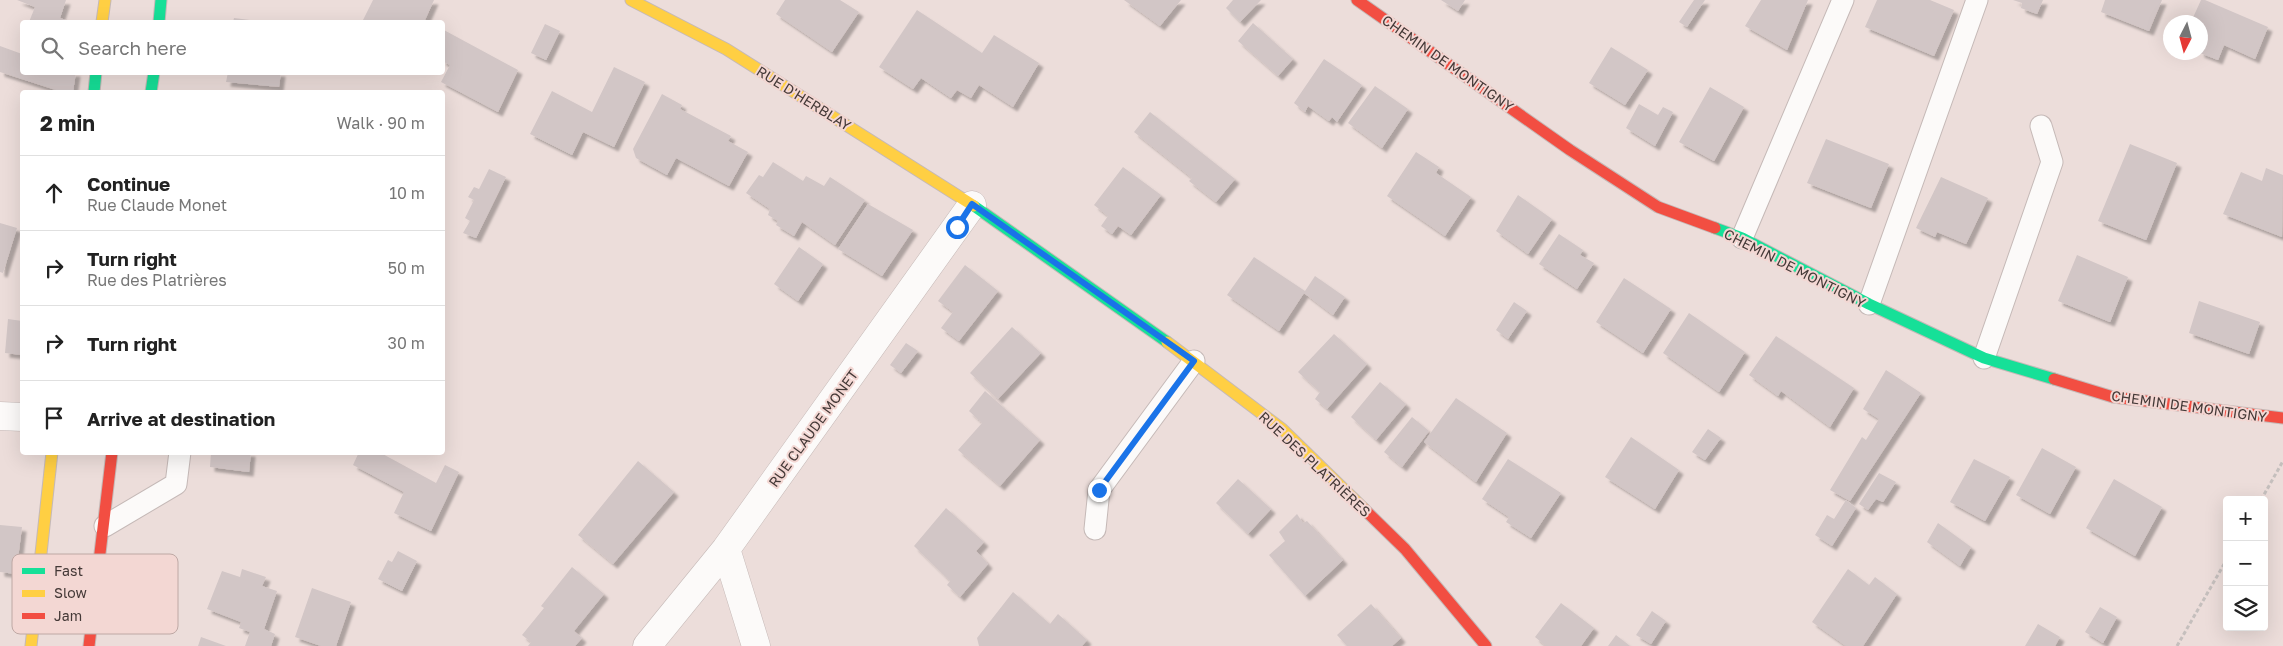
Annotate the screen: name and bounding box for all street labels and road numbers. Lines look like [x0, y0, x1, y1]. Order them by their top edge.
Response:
street label: CHEMIN DE MONTIGNY [1379, 11, 1517, 115]
street label: RUE D'HERBLAY [754, 62, 854, 134]
street label: CHEMIN DE MONTIGNY [1721, 225, 1869, 311]
street label: RUE CLAUDE MONET [765, 366, 861, 490]
street label: CHEMIN DE MONTIGNY [2110, 387, 2268, 425]
street label: RUE DES PLATRIÈRES [1256, 408, 1374, 520]

